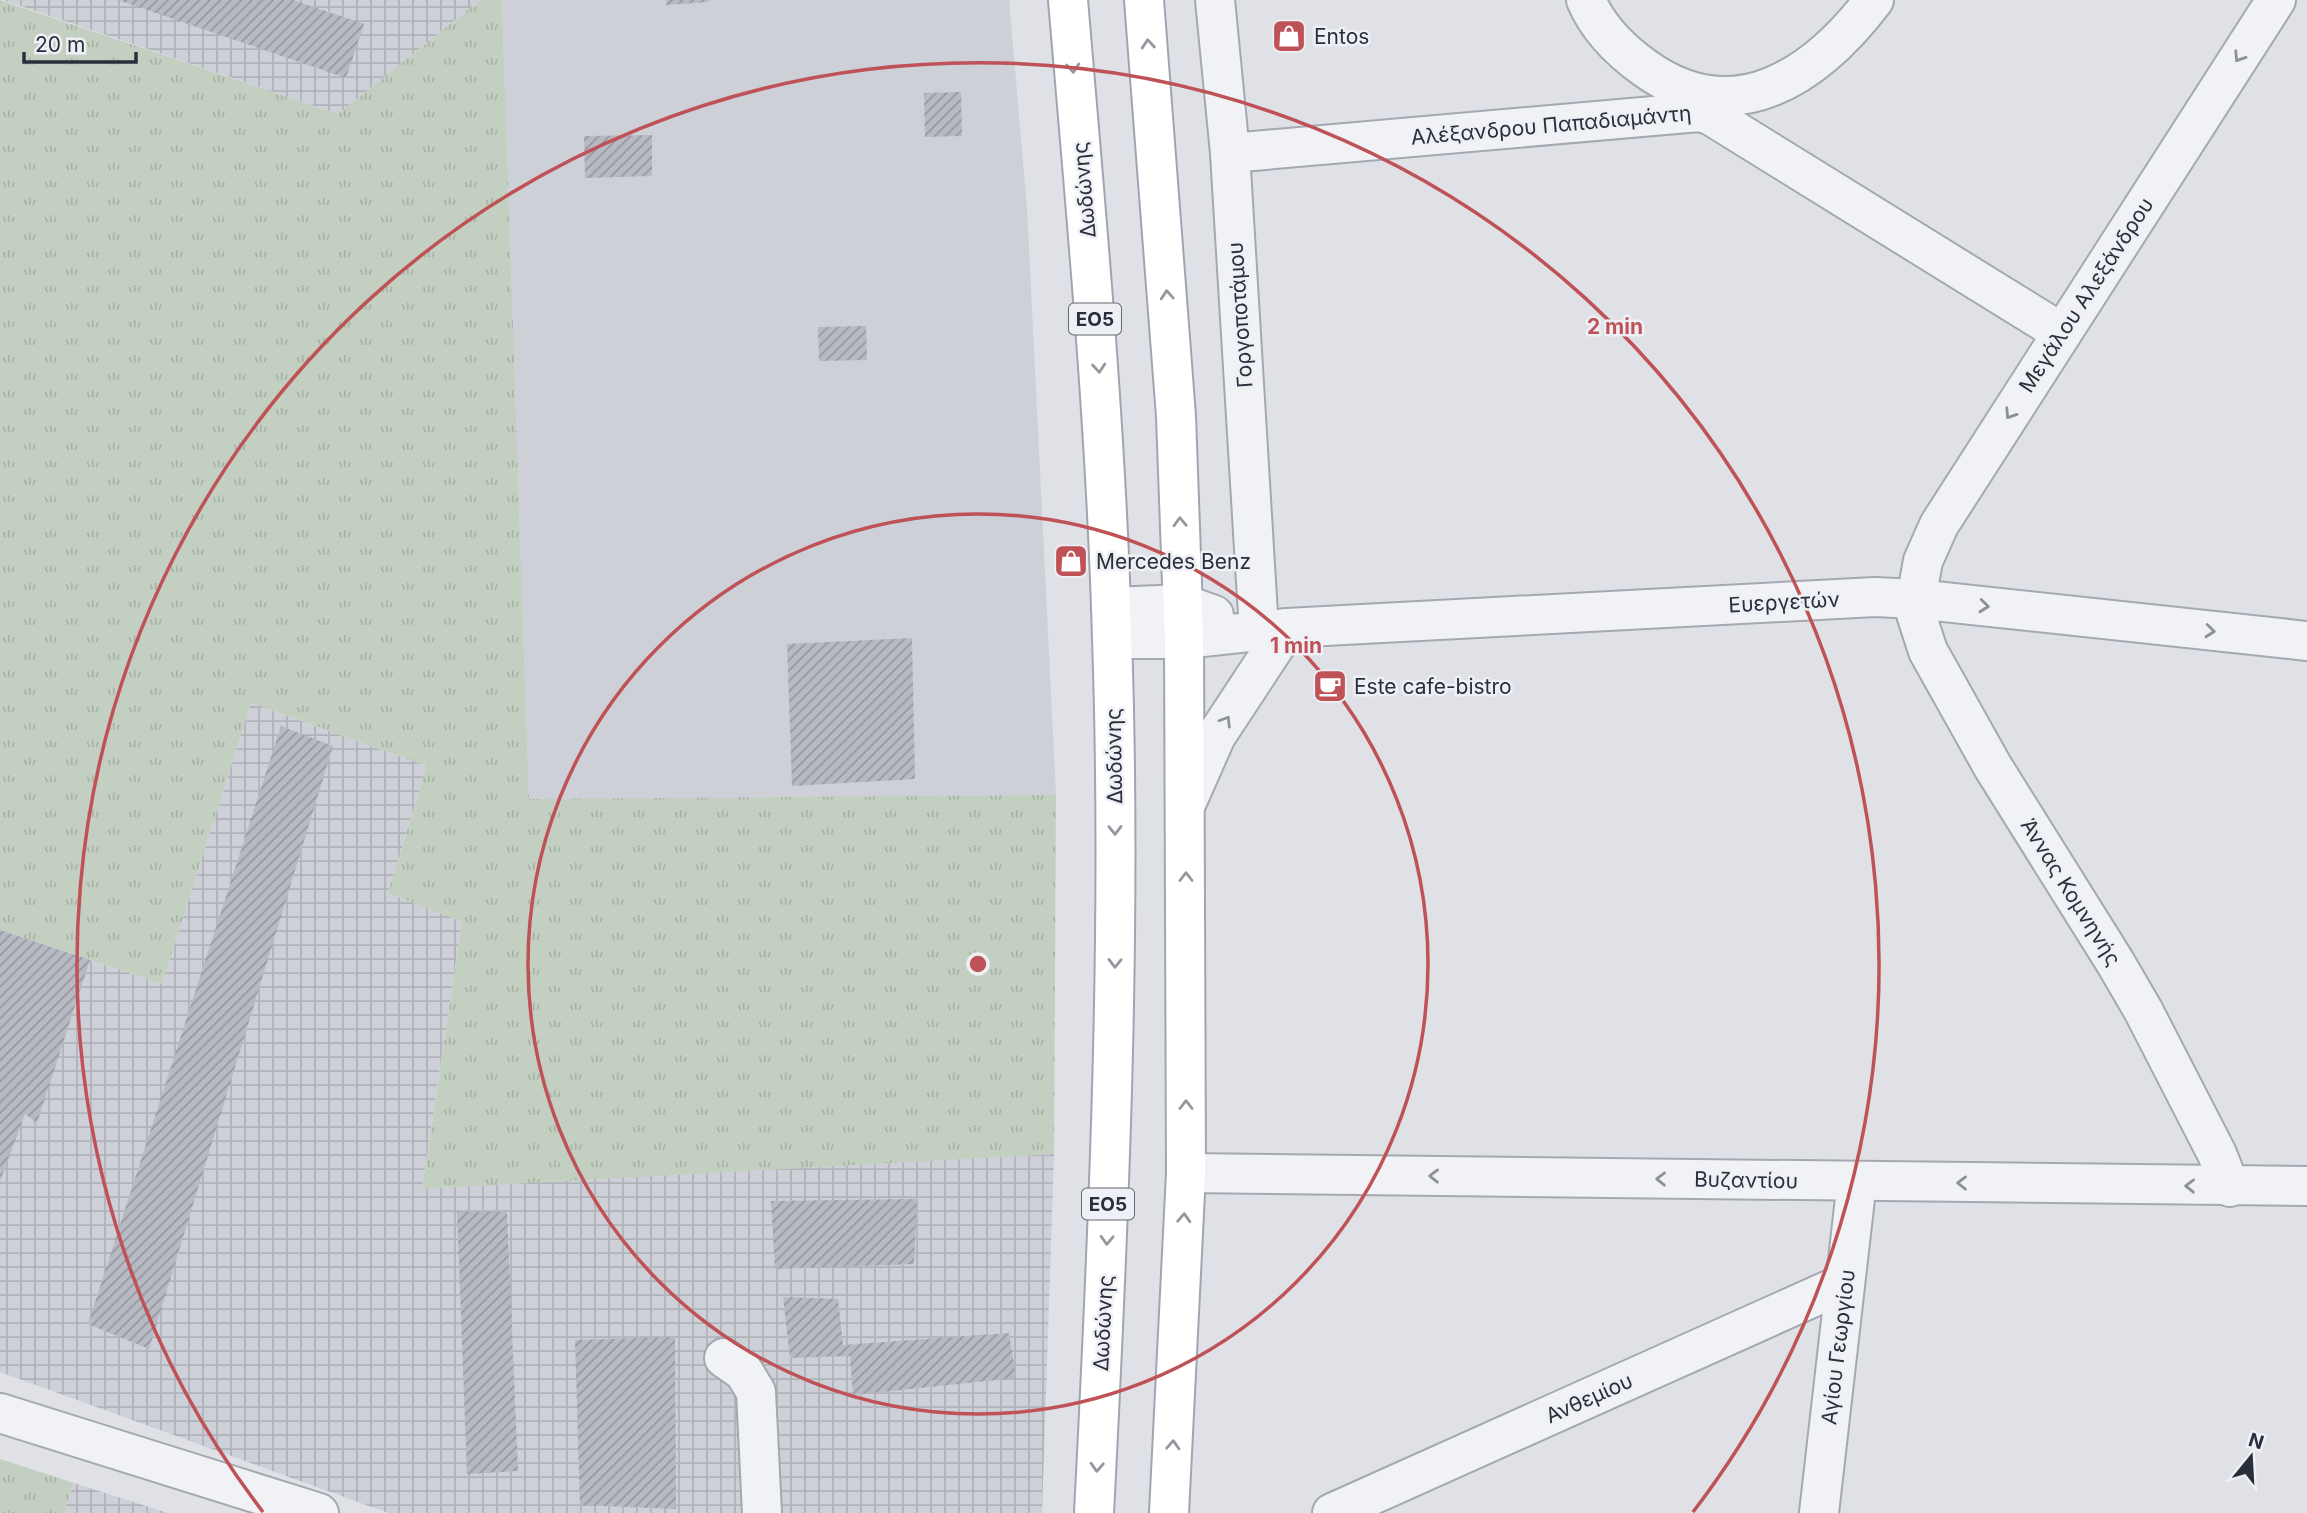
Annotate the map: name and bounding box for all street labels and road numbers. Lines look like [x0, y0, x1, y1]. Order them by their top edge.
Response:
street label: Αλέξανδρου Παπαδιαμάντη [1410, 100, 1692, 150]
street label: Δωδώνης [1067, 141, 1101, 239]
street label: Μεγάλου Αλεξάνδρου [2014, 193, 2158, 397]
street label: Γοργοποτάμου [1222, 241, 1258, 389]
road number: ΕΟ5 [1069, 304, 1121, 334]
street label: Ευεργετών [1728, 587, 1840, 617]
street label: Δωδώνης [1101, 708, 1127, 804]
street label: Άννας Κομνηνής [2016, 814, 2126, 970]
street label: Βυζαντίου [1694, 1167, 1798, 1193]
road number: ΕΟ5 [1082, 1188, 1134, 1220]
street label: Αγίου Γεωργίου [1816, 1268, 1860, 1426]
street label: Δωδώνης [1088, 1274, 1118, 1372]
street label: Ανθεμίου [1542, 1368, 1636, 1428]

